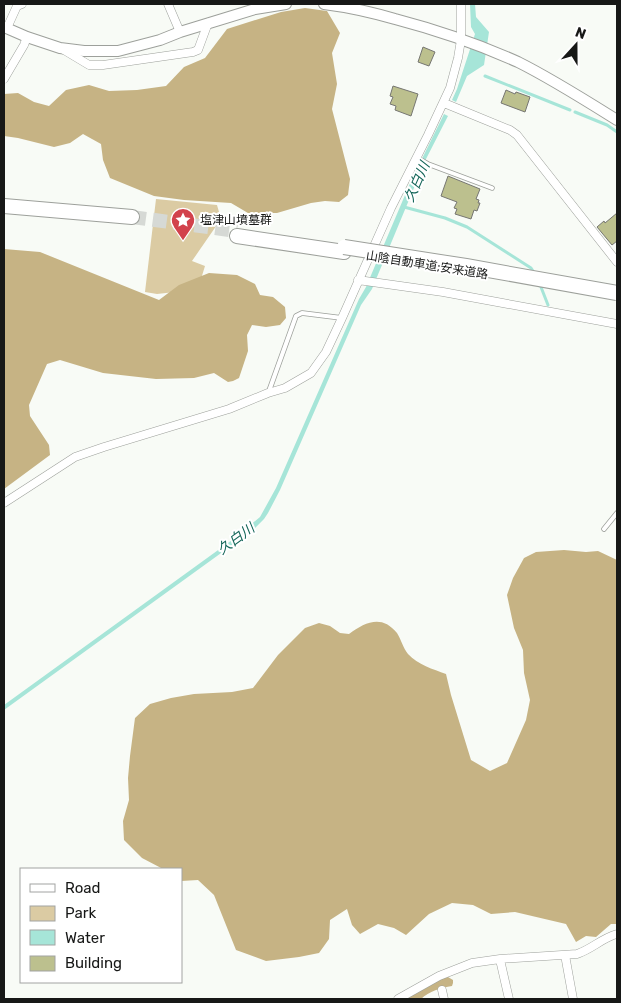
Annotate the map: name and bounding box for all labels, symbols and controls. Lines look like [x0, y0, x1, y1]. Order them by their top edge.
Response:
north arrow [551, 20, 601, 70]
text: N [573, 24, 588, 43]
water label: 久白川 [401, 158, 434, 205]
place icon: 塩津山墳墓群 [170, 207, 196, 241]
place label: 塩津山墳墓群 [200, 213, 272, 227]
street label: 山陰自動車道;安来道路 [365, 248, 489, 282]
water label: 久白川 [214, 519, 260, 558]
legend [20, 868, 182, 983]
text: Road [65, 879, 101, 897]
text: Park [65, 904, 96, 922]
text: Water [65, 929, 105, 947]
text: Building [65, 954, 122, 972]

